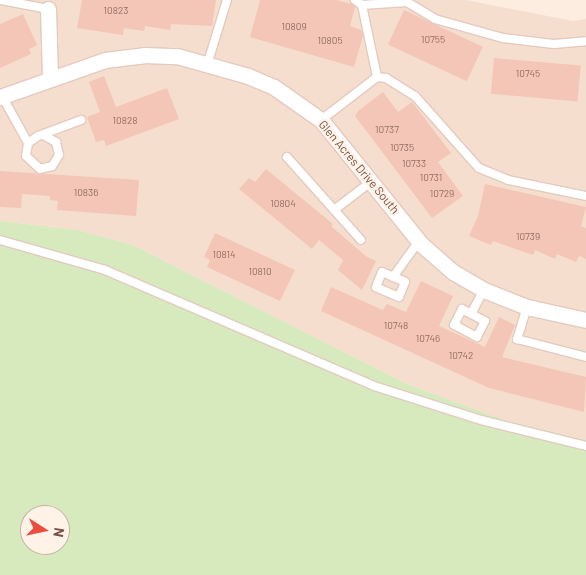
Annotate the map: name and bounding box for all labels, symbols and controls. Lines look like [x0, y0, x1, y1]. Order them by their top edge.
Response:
house number: 10823 [104, 5, 128, 17]
house number: 10809 [281, 21, 307, 33]
house number: 10755 [421, 34, 445, 46]
house number: 10805 [317, 35, 343, 47]
house number: 10745 [516, 68, 540, 80]
house number: 10828 [113, 115, 137, 127]
street label: Glen Acres Drive South [316, 117, 402, 217]
house number: 10737 [375, 124, 399, 136]
house number: 10735 [390, 142, 414, 154]
house number: 10733 [402, 158, 426, 170]
house number: 10731 [420, 172, 442, 184]
house number: 10836 [74, 187, 98, 199]
house number: 10729 [430, 188, 454, 200]
house number: 10804 [270, 198, 296, 210]
house number: 10739 [516, 231, 540, 243]
house number: 10814 [212, 249, 236, 261]
house number: 10810 [248, 266, 272, 278]
house number: 10748 [384, 320, 408, 332]
house number: 10746 [416, 333, 440, 345]
house number: 10742 [449, 350, 473, 362]
north arrow [20, 505, 70, 555]
text: N [50, 526, 68, 539]

